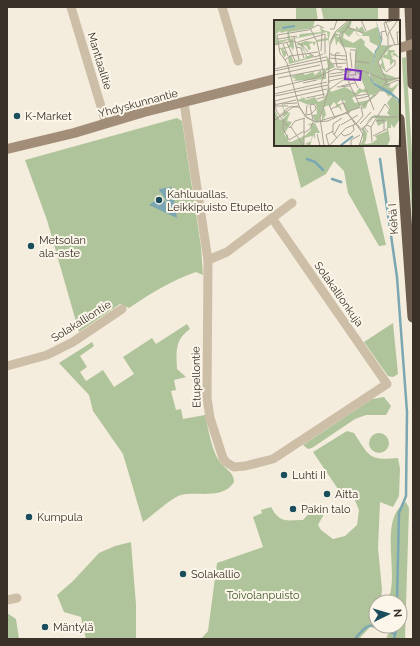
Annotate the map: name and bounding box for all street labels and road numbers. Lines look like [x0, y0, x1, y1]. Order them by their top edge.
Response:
street label: Manttaalitie [85, 31, 115, 92]
street label: Yhdyskunnantie [97, 87, 180, 120]
street label: Kehä I [386, 203, 401, 235]
street label: Solakallionkuja [311, 259, 366, 329]
street label: Solakalliontie [49, 298, 114, 345]
street label: Etupellontie [189, 346, 204, 408]

